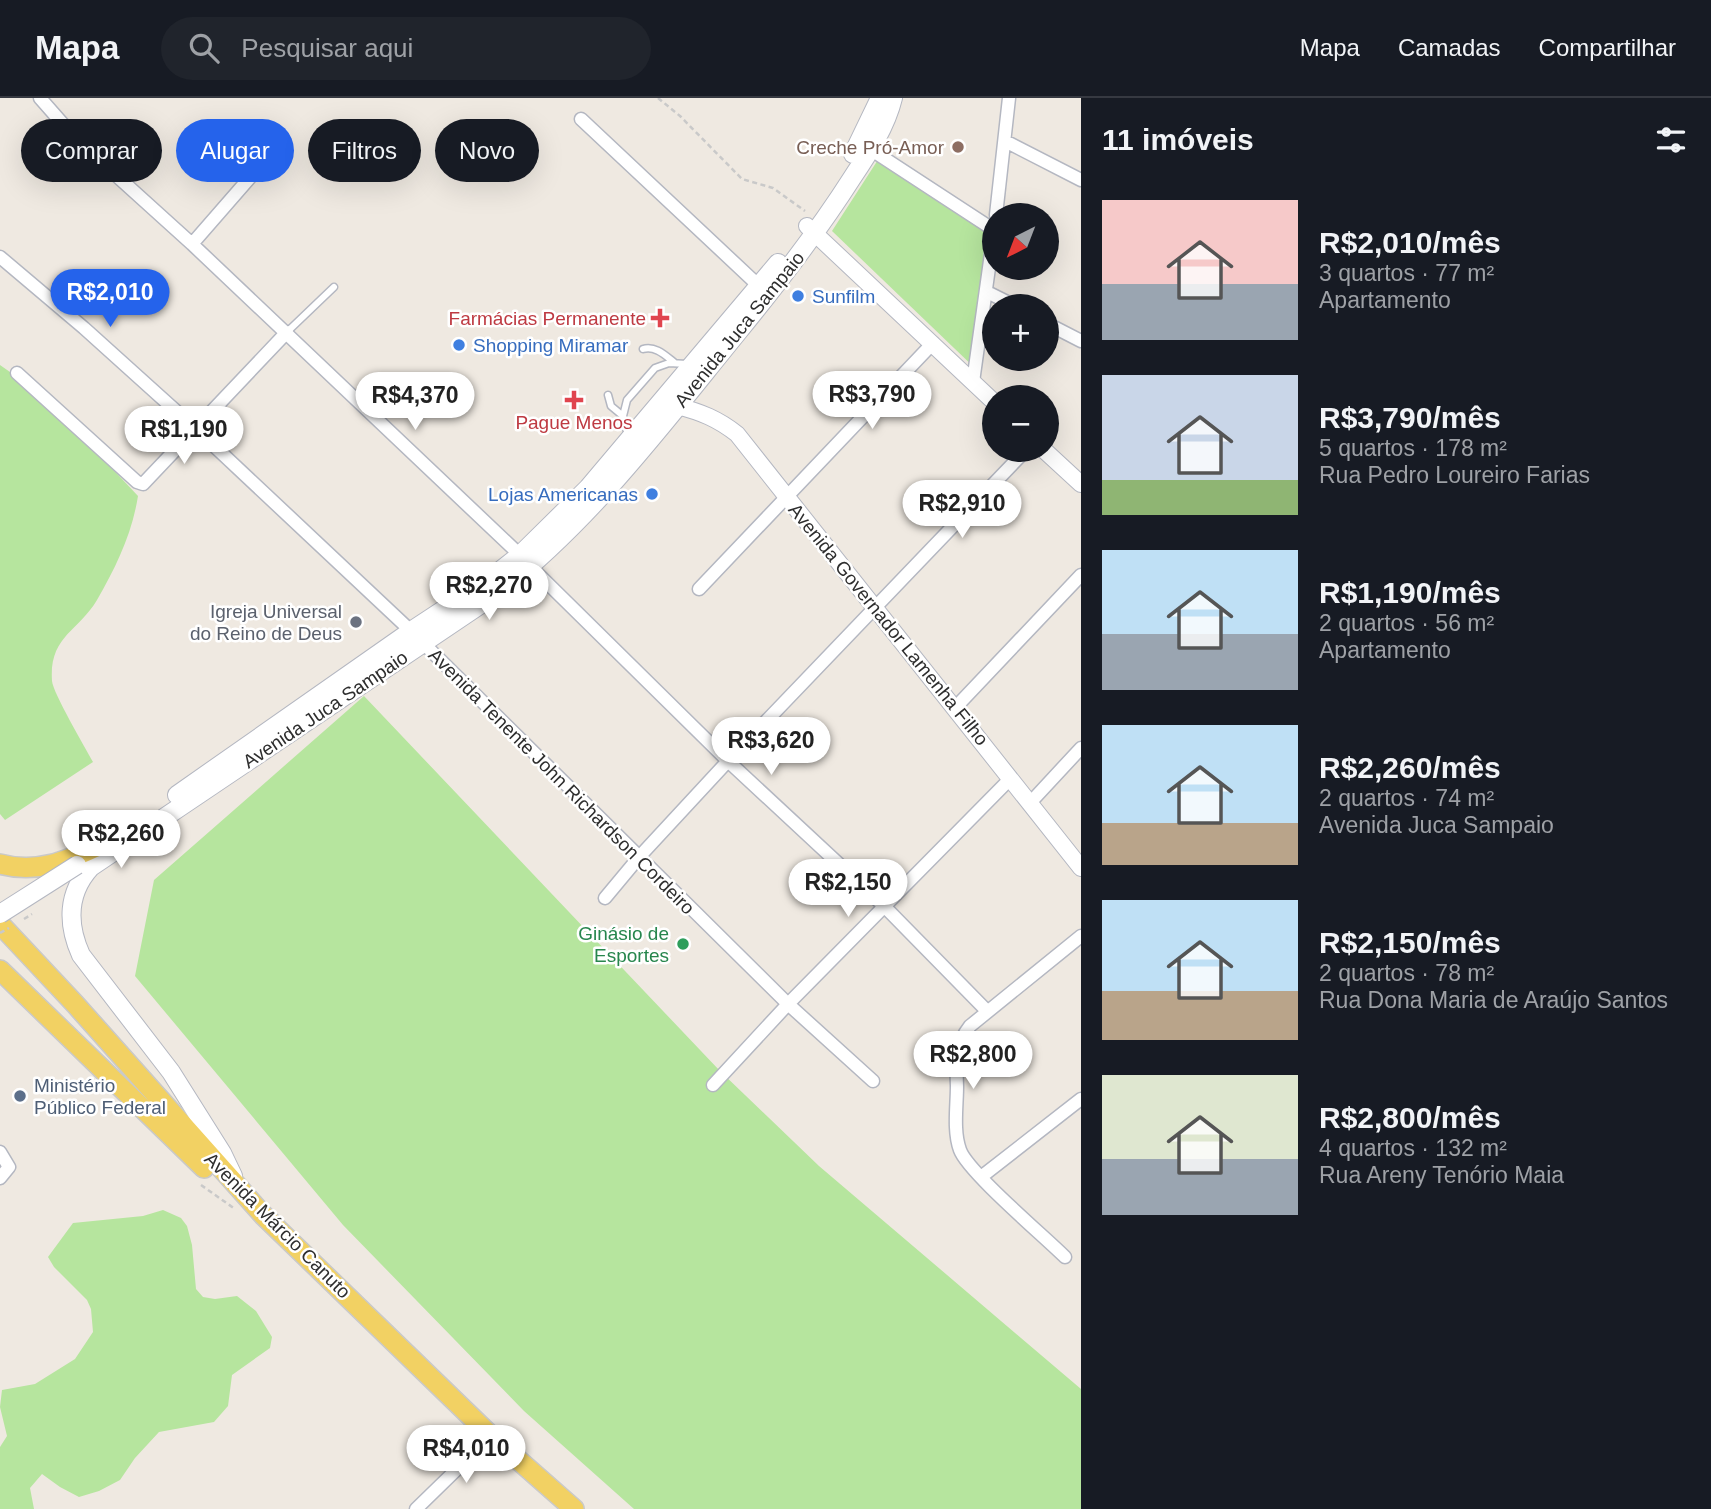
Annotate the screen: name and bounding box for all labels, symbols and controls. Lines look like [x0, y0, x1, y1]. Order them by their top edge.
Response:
search box [161, 17, 651, 80]
text: Mapa [35, 29, 119, 66]
icon: search [185, 29, 223, 67]
text: Pesquisar aqui [241, 33, 413, 63]
text: Mapa [1300, 34, 1360, 61]
text: Camadas [1398, 34, 1501, 61]
text: Compartilhar [1539, 34, 1676, 61]
chip: Comprar [21, 119, 162, 182]
chip: Alugar [176, 119, 294, 182]
chip: Filtros [308, 119, 421, 182]
chip: Novo [435, 119, 539, 182]
icon: filters [1652, 121, 1690, 159]
text: 11 imóveis [1102, 123, 1254, 156]
place label: Creche Pró-Amor [796, 137, 945, 158]
marker: Creche Pró-Amor [950, 139, 966, 155]
north arrow [982, 203, 1059, 280]
map controls [982, 203, 1059, 462]
text: R$2,010/mês [1319, 226, 1501, 259]
icon: home [1158, 228, 1242, 312]
street label: Avenida Juca Sampaio [670, 247, 809, 411]
text: 3 quartos · 77 m² [1319, 260, 1494, 286]
pin: R$2,010 [45, 270, 175, 329]
text: R$2,010 [67, 279, 153, 305]
place label: Sunfilm [812, 286, 875, 307]
text: Apartamento [1319, 287, 1451, 313]
marker: Sunfilm [790, 288, 806, 304]
button: + [982, 294, 1059, 371]
place label: Farmácias Permanente [449, 308, 646, 329]
marker: Farmácias Permanente [652, 310, 668, 326]
place label: Shopping Miramar [473, 335, 629, 356]
marker: Shopping Miramar [451, 337, 467, 353]
pin: R$4,370 [350, 372, 480, 432]
pin: R$3,790 [807, 372, 937, 431]
text: R$3,790 [829, 381, 915, 407]
text: R$4,370 [372, 382, 458, 408]
button: − [982, 385, 1059, 462]
marker: Pague Menos [566, 392, 582, 408]
text: R$3,790/mês [1319, 401, 1501, 434]
icon: home [1158, 403, 1242, 487]
pin: R$1,190 [119, 406, 249, 466]
place label: Pague Menos [515, 412, 633, 433]
text: R$1,190 [141, 416, 227, 442]
text: 5 quartos · 178 m² [1319, 435, 1507, 461]
text: Rua Pedro Loureiro Farias [1319, 462, 1590, 488]
pin: R$2,910 [897, 480, 1027, 540]
place label: Lojas Americanas [488, 484, 638, 505]
marker: Lojas Americanas [644, 486, 660, 502]
text: R$2,910 [919, 490, 1005, 516]
street label: Avenida Governador Lamenha Filho [785, 499, 993, 749]
pin: R$2,270 [424, 562, 554, 622]
text: R$2,270 [446, 572, 532, 598]
text: R$1,190/mês [1319, 576, 1501, 609]
icon: home [1158, 578, 1242, 662]
place label: Igreja Universal do Reino de Deus [190, 601, 342, 644]
text: 2 quartos · 56 m² [1319, 610, 1494, 636]
marker: Igreja Universal do Reino de Deus [348, 614, 364, 630]
text: Apartamento [1319, 637, 1451, 663]
street label: Avenida Tenente John Richardson Cordeiro [425, 644, 699, 918]
street label: Avenida Juca Sampaio [239, 646, 412, 772]
pin: R$3,620 [706, 718, 836, 777]
text: R$3,620 [728, 727, 814, 753]
text: R$2,260/mês [1319, 751, 1501, 784]
icon: home [1158, 753, 1242, 837]
text: 2 quartos · 74 m² [1319, 785, 1494, 811]
pin: R$2,260 [56, 810, 186, 870]
text: Avenida Juca Sampaio [1319, 812, 1554, 838]
text: R$2,260 [78, 820, 164, 846]
pin: R$2,150 [783, 860, 913, 919]
text: R$2,150 [805, 869, 891, 895]
place label: Ginásio de Esportes [578, 923, 669, 966]
text: R$2,150/mês [1319, 926, 1501, 959]
icon: home [1158, 928, 1242, 1012]
marker: Ginásio de Esportes [675, 936, 691, 952]
text: 2 quartos · 78 m² [1319, 960, 1494, 986]
text: Rua Dona Maria de Araújo Santos [1319, 987, 1668, 1013]
pin: R$2,800 [908, 1032, 1038, 1091]
text: R$2,800 [930, 1041, 1016, 1067]
place label: Ministério Público Federal [34, 1075, 166, 1118]
marker: Ministério Público Federal [12, 1088, 28, 1104]
text: R$2,800/mês [1319, 1101, 1501, 1134]
icon: home [1158, 1103, 1242, 1187]
text: 4 quartos · 132 m² [1319, 1135, 1507, 1161]
street label: Avenida Márcio Canuto [201, 1148, 355, 1302]
text: Rua Areny Tenório Maia [1319, 1162, 1564, 1188]
pin: R$4,010 [401, 1426, 531, 1485]
text: R$4,010 [423, 1435, 509, 1461]

